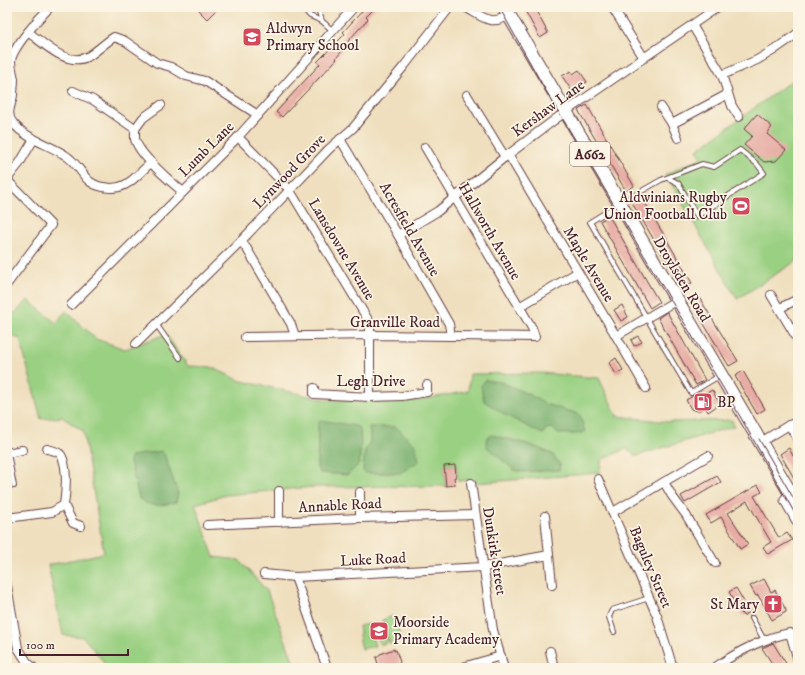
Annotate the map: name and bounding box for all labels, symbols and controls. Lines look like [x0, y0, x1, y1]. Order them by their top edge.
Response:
place label: Aldwyn Primary School [266, 19, 359, 55]
school or university icon: Aldwyn Primary School [241, 26, 263, 48]
street label: Kershaw Lane [508, 76, 588, 141]
street label: Lumb Lane [175, 118, 238, 181]
street label: Lynwood Grove [249, 130, 330, 213]
road number: A662 [570, 142, 610, 166]
street label: Acresfield Avenue [375, 179, 444, 280]
street label: Hallworth Avenue [454, 179, 525, 283]
place label: Aldwinians Rugby Union Football Club [603, 188, 728, 224]
street label: Lansdowne Avenue [304, 195, 379, 303]
sports icon: Aldwinians Rugby Union Football Club [730, 195, 752, 217]
street label: Maple Avenue [559, 223, 619, 305]
street label: Droylsden Road [649, 233, 715, 326]
street label: Granville Road [350, 313, 441, 332]
street label: Legh Drive [337, 372, 405, 391]
fuel station icon: BP [692, 391, 714, 413]
place label: BP [717, 393, 735, 412]
street label: Annable Road [298, 494, 383, 517]
street label: Dunkirk Street [478, 506, 511, 597]
street label: Baguley Street [625, 523, 676, 611]
street label: Luke Road [340, 548, 407, 571]
church icon: St Mary [762, 593, 784, 615]
place label: St Mary [710, 595, 760, 614]
place label: Moorside Primary Academy [393, 613, 500, 649]
school or university icon: Moorside Primary Academy [368, 620, 390, 642]
scale bar [20, 631, 128, 657]
text: 100 m [26, 638, 55, 653]

